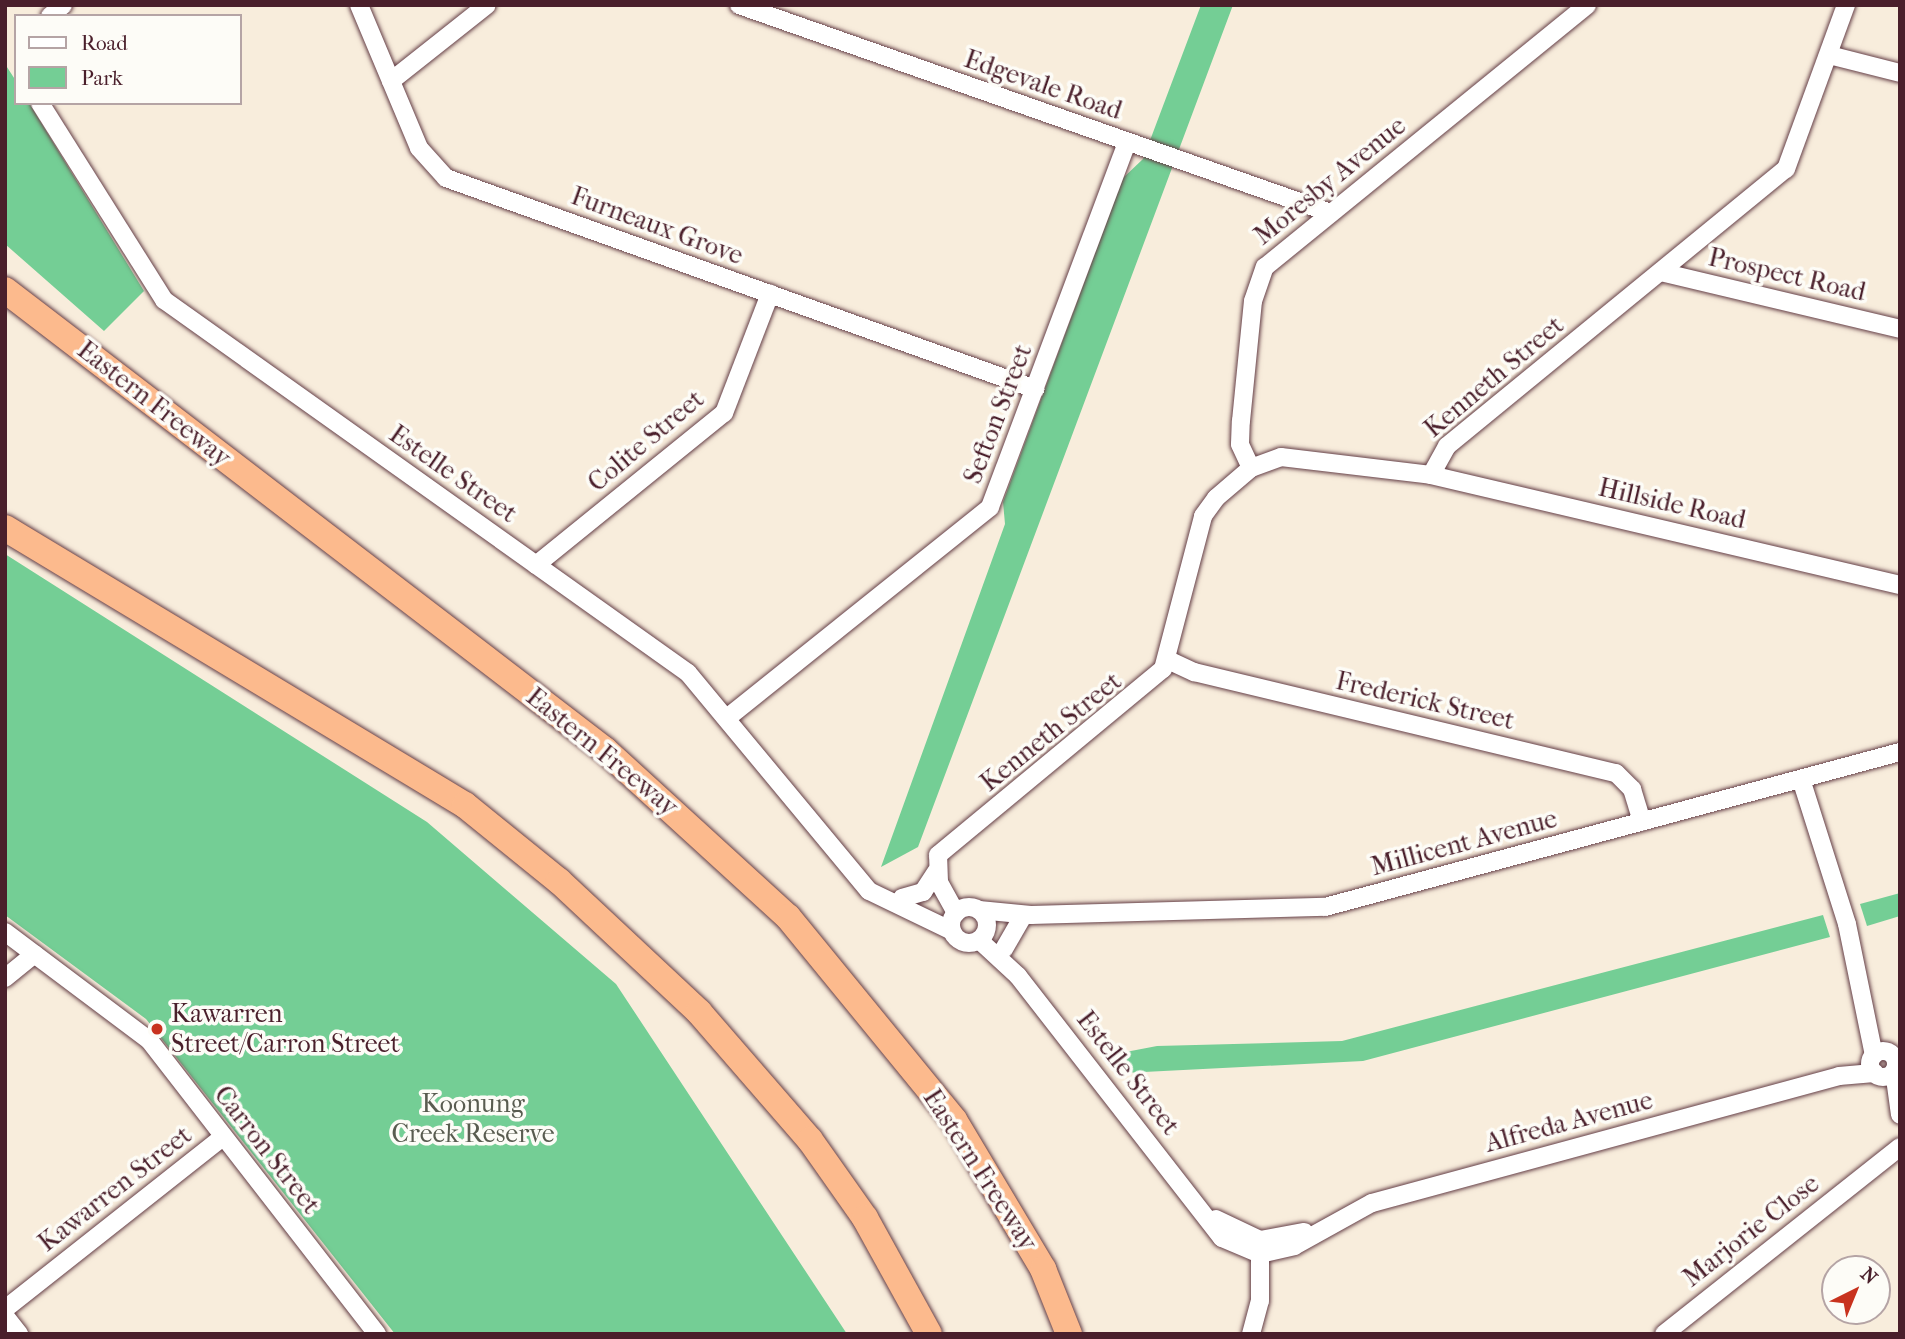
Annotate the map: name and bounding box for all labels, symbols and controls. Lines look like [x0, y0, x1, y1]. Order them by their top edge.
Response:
legend [14, 14, 242, 105]
text: Road [81, 31, 128, 55]
street label: Edgevale Road [960, 43, 1126, 127]
text: Park [81, 66, 123, 90]
street label: Moresby Avenue [1248, 110, 1412, 252]
street label: Furneaux Grove [567, 180, 747, 272]
street label: Prospect Road [1705, 242, 1869, 308]
street label: Kenneth Street [1418, 310, 1570, 444]
street label: Eastern Freeway [71, 334, 237, 474]
street label: Sefton Street [957, 340, 1039, 488]
street label: Colite Street [582, 384, 710, 498]
street label: Estelle Street [383, 419, 523, 529]
street label: Hillside Road [1595, 472, 1749, 536]
street label: Frederick Street [1333, 665, 1517, 737]
street label: Kenneth Street [974, 666, 1128, 798]
street label: Eastern Freeway [520, 681, 684, 823]
street label: Millicent Avenue [1368, 803, 1560, 883]
place label: Kawarren Street/Carron Street [171, 998, 400, 1060]
street label: Estelle Street [1070, 1005, 1186, 1141]
marker: Kawarren Street/Carron Street [149, 1021, 165, 1037]
street label: Carron Street [207, 1080, 327, 1220]
street label: Eastern Freeway [916, 1083, 1044, 1257]
street label: Alfreda Avenue [1482, 1085, 1656, 1159]
park label: Koonung Creek Reserve [391, 1088, 555, 1150]
street label: Kawarren Street [32, 1119, 198, 1259]
street label: Marjorie Close [1677, 1168, 1825, 1294]
north arrow [1821, 1255, 1891, 1325]
text: N [1856, 1263, 1882, 1289]

